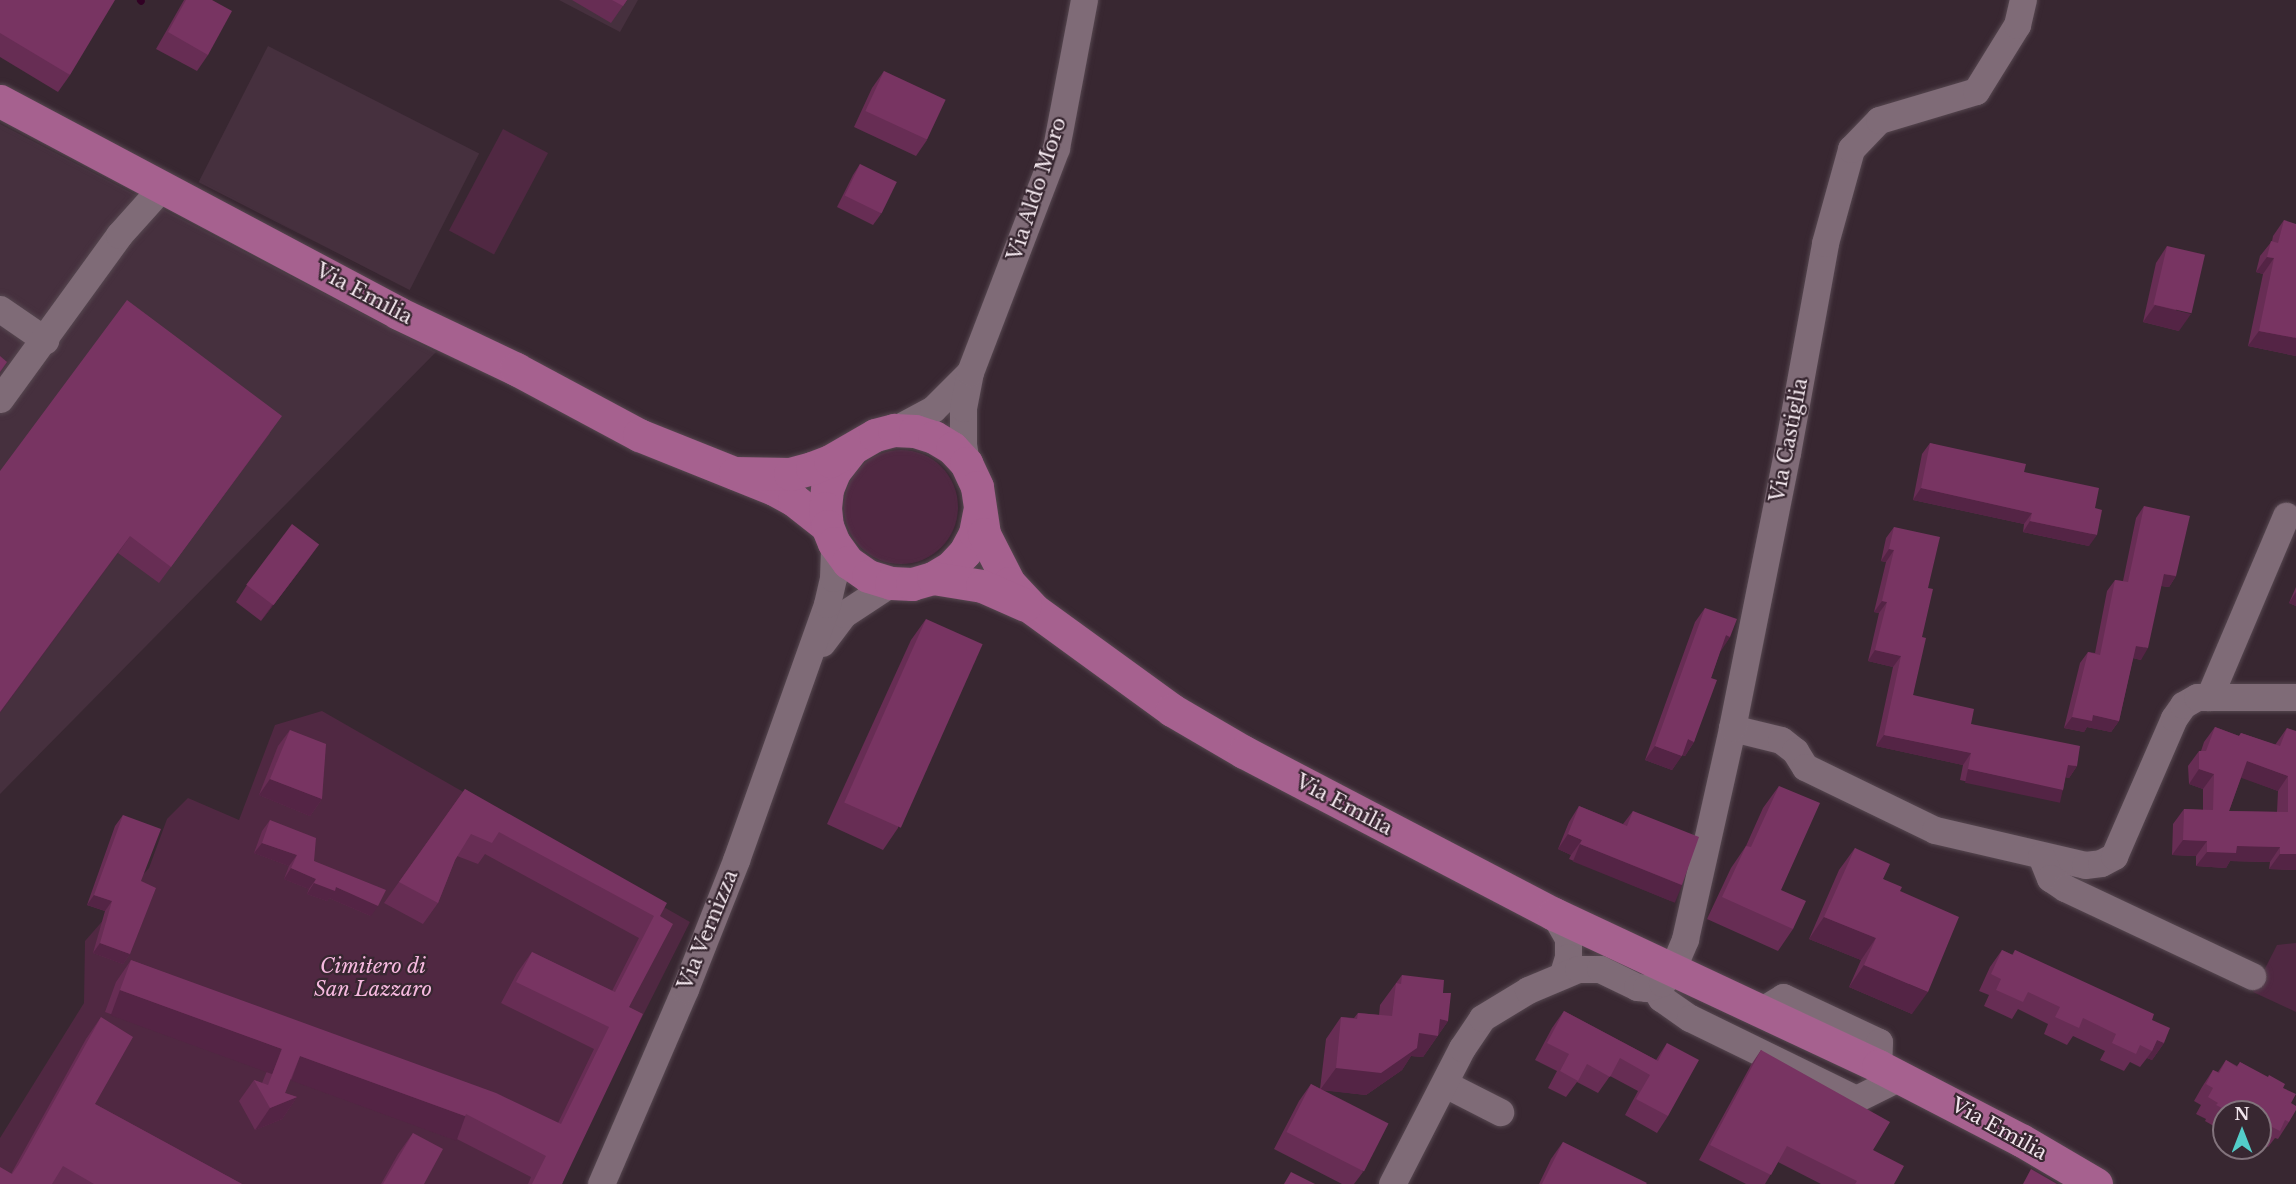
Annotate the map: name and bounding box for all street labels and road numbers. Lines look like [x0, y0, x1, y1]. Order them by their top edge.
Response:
street label: Via Aldo Moro [1002, 114, 1072, 264]
street label: Via Emilia [311, 258, 417, 330]
street label: Via Castiglia [1765, 376, 1813, 504]
street label: Via Emilia [1291, 769, 1397, 841]
street label: Via Vernizza [673, 866, 743, 994]
street label: Via Emilia [1947, 1093, 2051, 1165]

